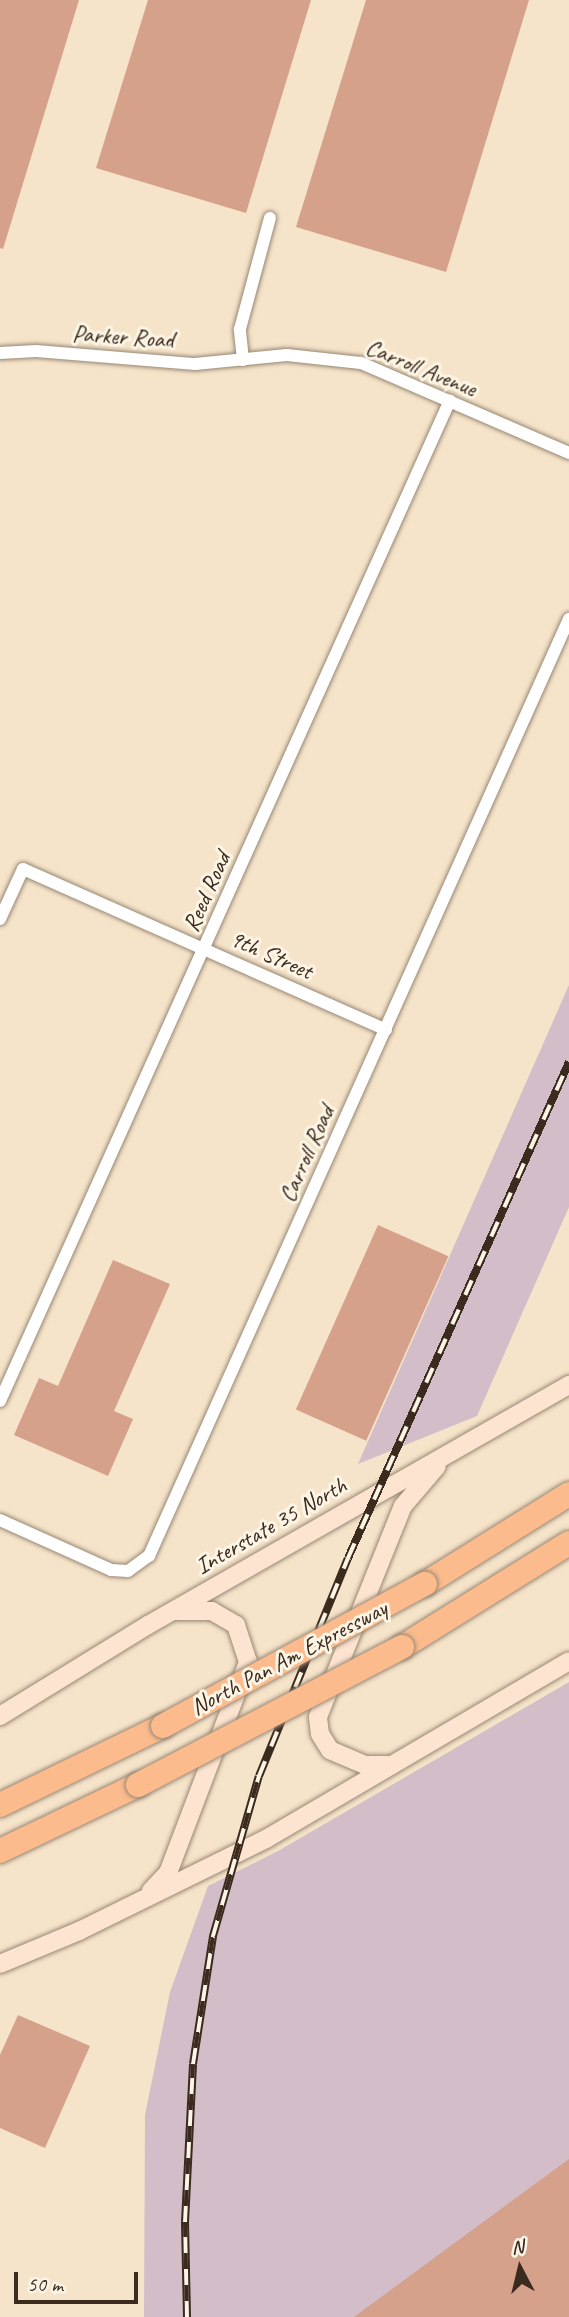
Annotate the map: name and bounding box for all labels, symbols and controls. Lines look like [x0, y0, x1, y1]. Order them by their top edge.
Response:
street label: Parker Road [72, 319, 174, 355]
street label: Carroll Avenue [362, 333, 480, 403]
street label: Reed Road [177, 848, 237, 936]
street label: 9th Street [225, 924, 317, 986]
street label: Carroll Road [273, 1102, 341, 1206]
street label: Interstate 35 North [190, 1471, 352, 1581]
street label: North Pan Am Expressway [186, 1594, 392, 1722]
north arrow [485, 2233, 555, 2303]
text: N [510, 2235, 525, 2260]
scale bar [18, 2258, 142, 2302]
text: 50 m [27, 2271, 63, 2297]

